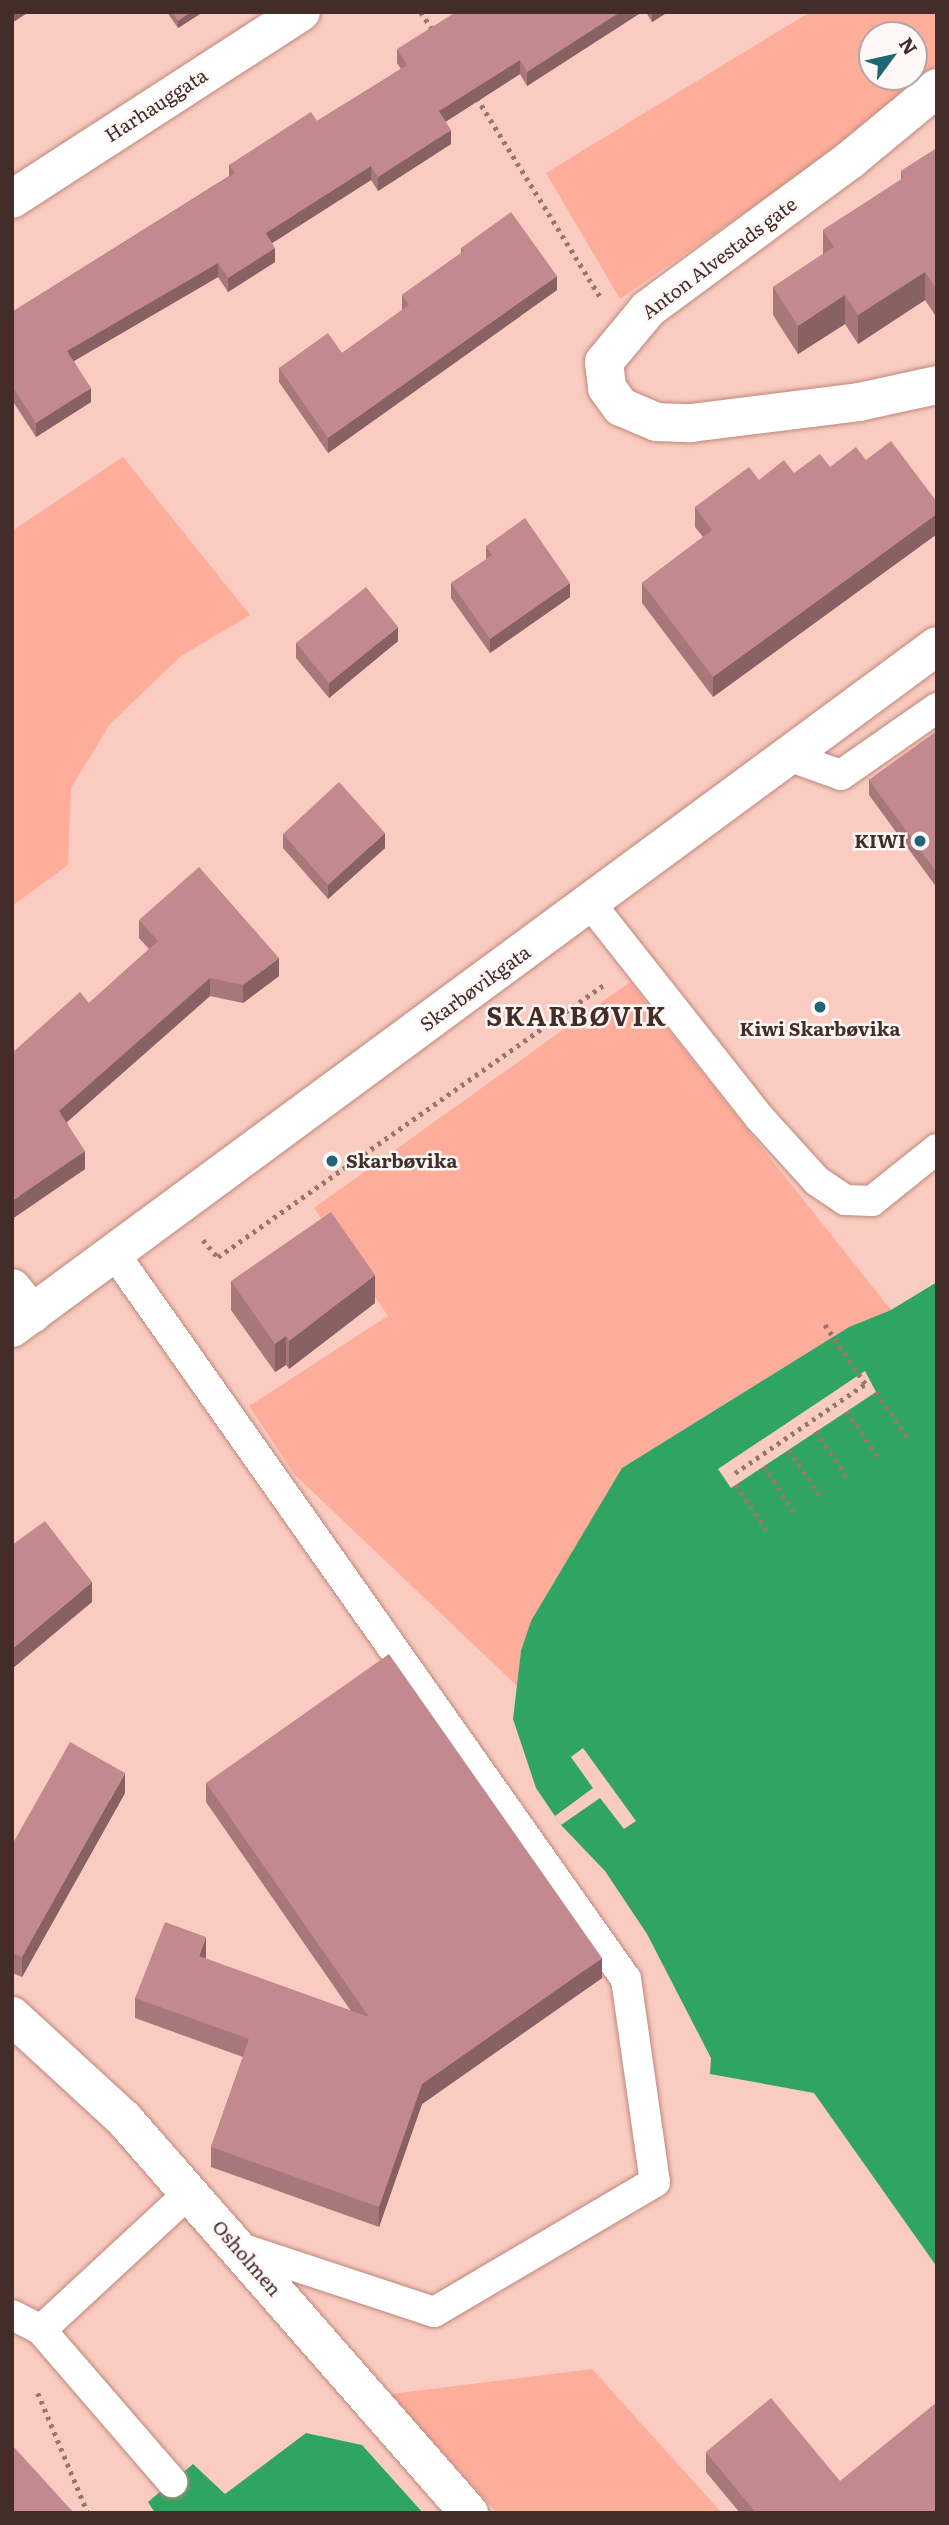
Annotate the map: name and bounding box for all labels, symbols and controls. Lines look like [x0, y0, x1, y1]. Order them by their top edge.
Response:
north arrow [858, 21, 928, 91]
text: N [893, 31, 925, 60]
street label: Harhauggata [101, 63, 211, 147]
street label: Anton Alvestads gate [637, 192, 801, 324]
place label: KIWI [854, 830, 906, 852]
marker: KIWI [912, 833, 928, 849]
street label: Skarbøvikgata [415, 940, 535, 1036]
district label: SKARBØVIK [487, 999, 667, 1031]
marker: Kiwi Skarbøvika [812, 999, 828, 1015]
place label: Kiwi Skarbøvika [740, 1018, 900, 1040]
place label: Skarbøvika [346, 1150, 458, 1172]
marker: Skarbøvika [324, 1153, 340, 1169]
street label: Osholmen [208, 2215, 286, 2301]

